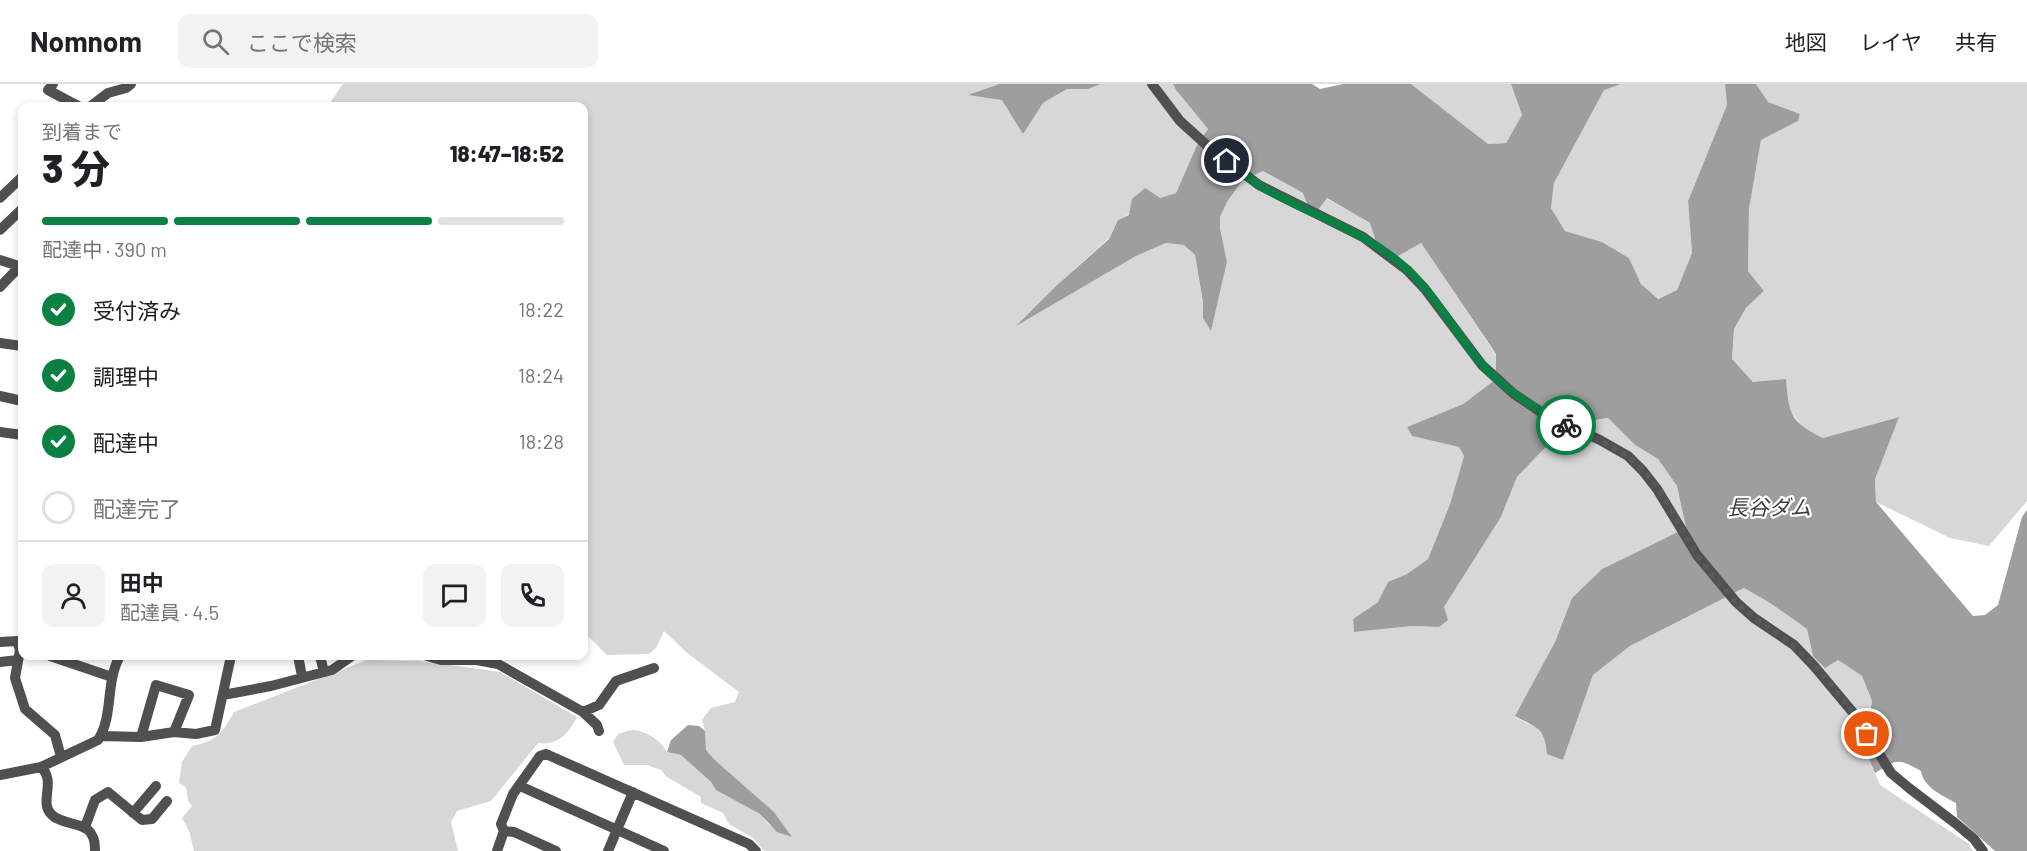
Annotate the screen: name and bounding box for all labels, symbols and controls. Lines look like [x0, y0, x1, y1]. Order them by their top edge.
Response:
search box [178, 14, 598, 68]
text: Nomnom [30, 24, 142, 58]
icon: search [199, 25, 232, 58]
text: ここで検索 [247, 29, 357, 55]
text: 地図 [1785, 29, 1827, 54]
text: レイヤ [1860, 29, 1922, 54]
text: 共有 [1955, 29, 1997, 54]
text: 到着まで [42, 119, 122, 143]
pin [1201, 135, 1252, 186]
text: 18:47–18:52 [450, 140, 564, 166]
text: 3 分 [42, 144, 110, 191]
icon: home [1210, 144, 1243, 177]
text: 配達中 · 390 m [42, 237, 167, 261]
icon: check [42, 293, 75, 326]
text: 受付済み [93, 297, 181, 323]
text: 18:22 [518, 297, 564, 321]
icon: check [42, 359, 75, 392]
text: 調理中 [93, 363, 159, 389]
text: 18:24 [518, 363, 564, 387]
courier [1536, 395, 1596, 455]
icon: bike [1550, 409, 1583, 442]
icon: check [42, 425, 75, 458]
text: 配達中 [93, 429, 159, 455]
text: 18:28 [519, 429, 564, 453]
water label: 長谷ダム [1727, 494, 1811, 519]
text: 配達完了 [93, 495, 181, 521]
button: person [42, 564, 105, 627]
button: chat [423, 564, 486, 627]
button: phone [501, 564, 564, 627]
text: 田中 [120, 569, 164, 595]
text: 配達員 · 4.5 [120, 600, 219, 624]
pin [1841, 708, 1892, 759]
icon: bag [1850, 717, 1883, 750]

